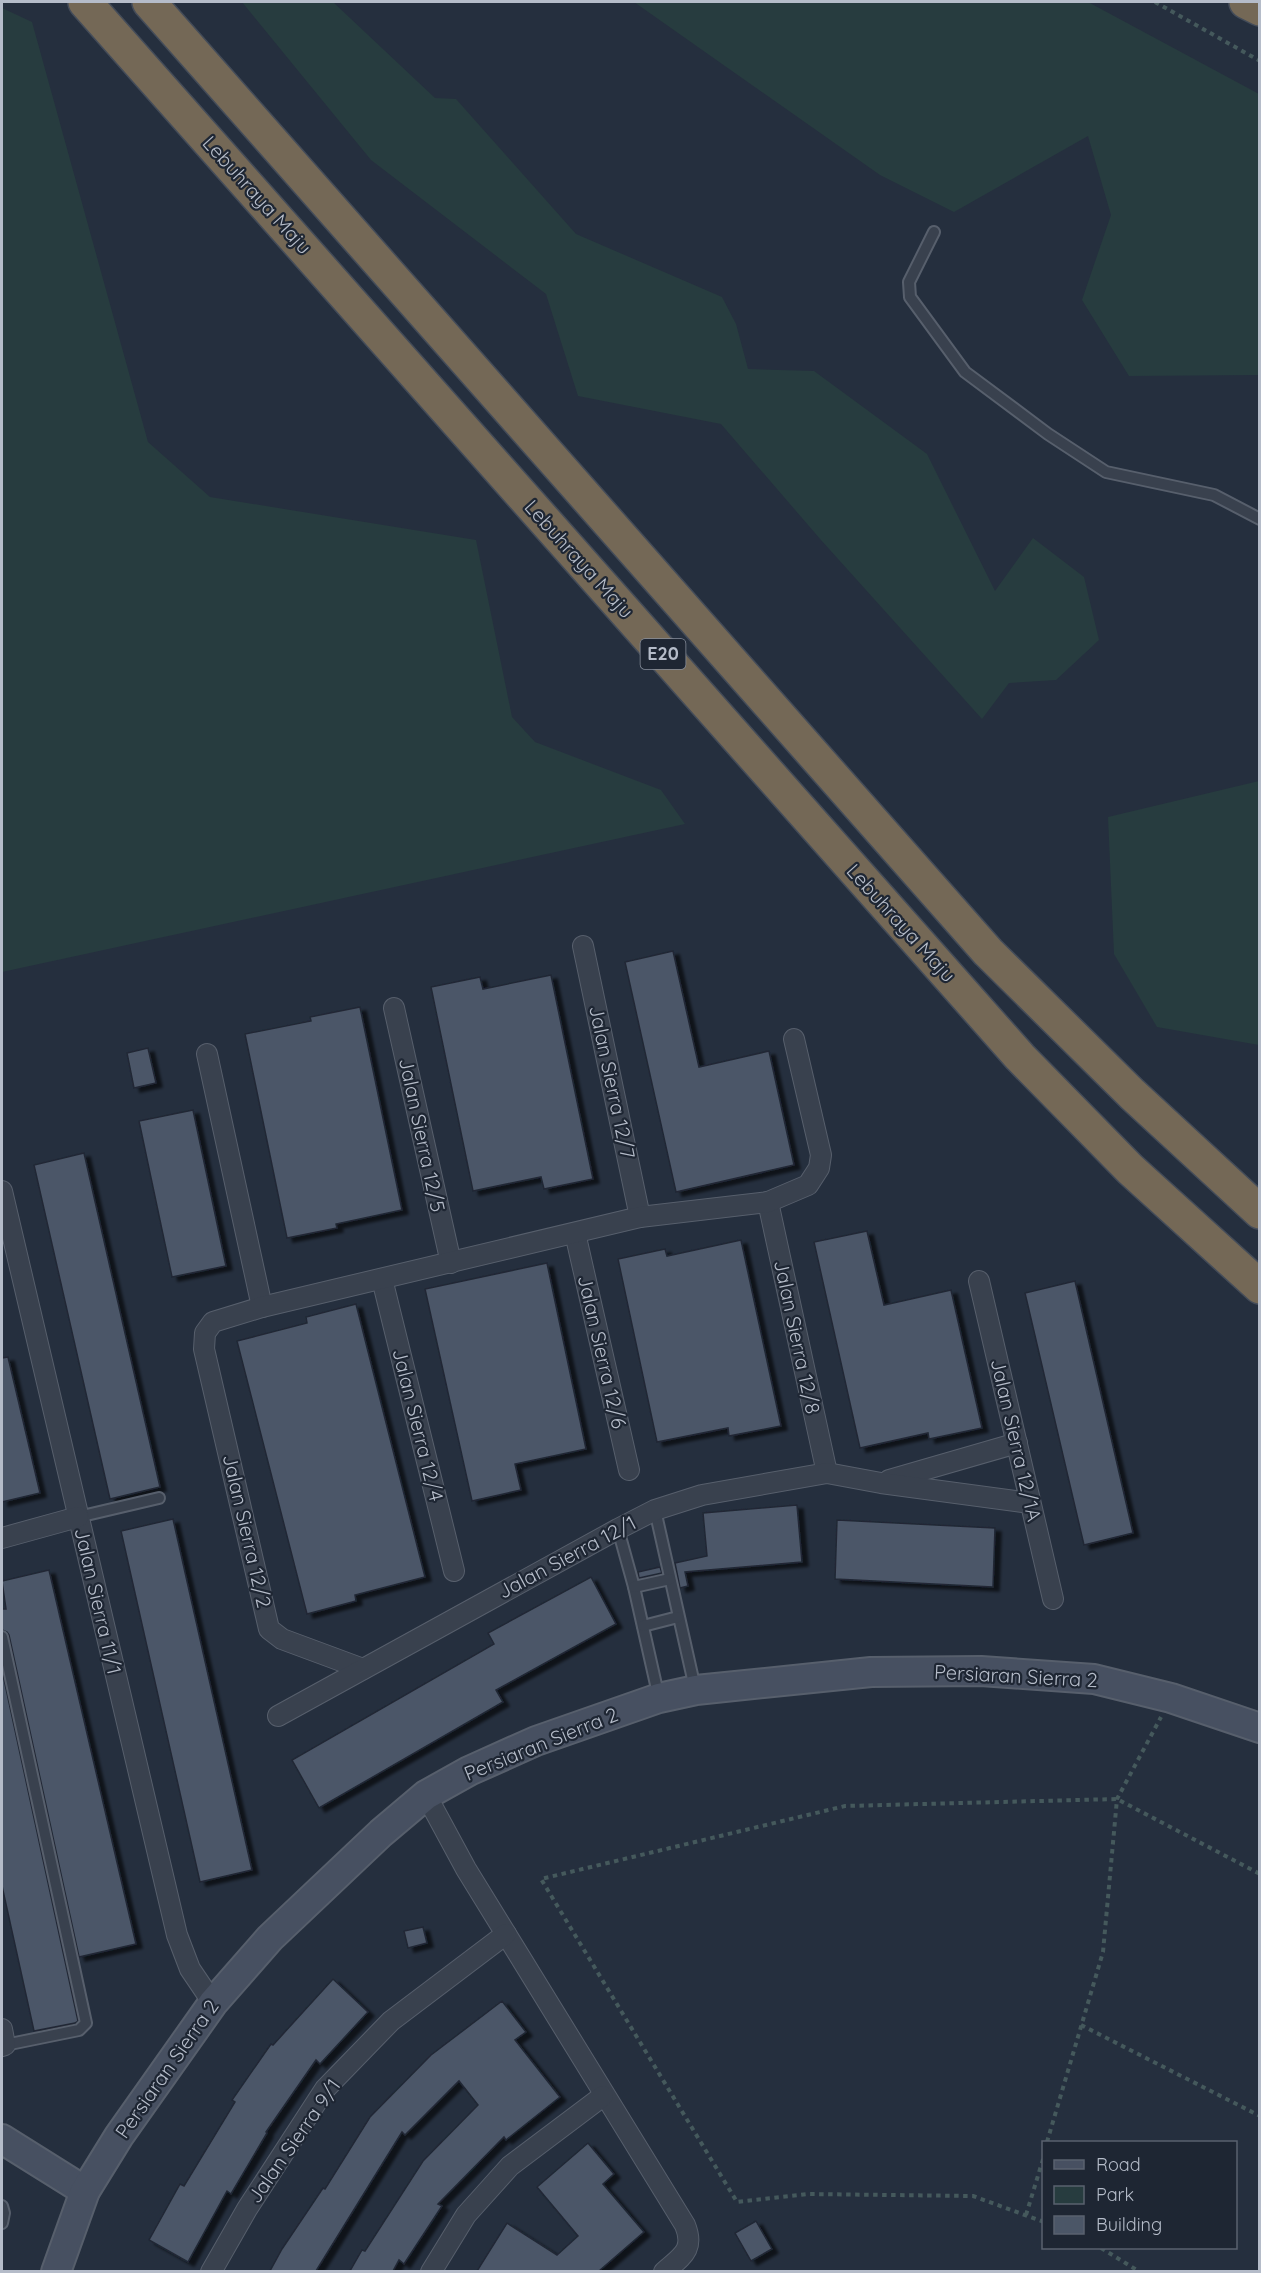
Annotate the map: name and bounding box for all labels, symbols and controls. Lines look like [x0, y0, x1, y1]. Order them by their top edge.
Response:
street label: Lebuhraya Maju [198, 130, 317, 259]
street label: Lebuhraya Maju [520, 494, 639, 623]
road number: E20 [640, 639, 686, 669]
street label: Lebuhraya Maju [842, 858, 961, 987]
street label: Jalan Sierra 12/7 [584, 1003, 641, 1161]
street label: Jalan Sierra 12/5 [394, 1056, 451, 1214]
street label: Jalan Sierra 12/8 [769, 1258, 826, 1416]
street label: Jalan Sierra 12/6 [573, 1273, 632, 1431]
street label: Jalan Sierra 12/4 [387, 1346, 450, 1504]
street label: Jalan Sierra 12/1A [986, 1356, 1047, 1524]
street label: Jalan Sierra 12/2 [218, 1452, 277, 1610]
street label: Jalan Sierra 12/1 [493, 1510, 640, 1604]
street label: Jalan Sierra 11/1 [69, 1525, 127, 1677]
street label: Persiaran Sierra 2 [934, 1659, 1098, 1692]
street label: Persiaran Sierra 2 [460, 1701, 621, 1786]
street label: Persiaran Sierra 2 [109, 1994, 224, 2143]
street label: Jalan Sierra 9/1 [242, 2074, 346, 2208]
legend [1042, 2141, 1237, 2249]
text: Road [1096, 2153, 1141, 2176]
text: Park [1096, 2183, 1134, 2206]
text: Building [1096, 2213, 1162, 2236]

